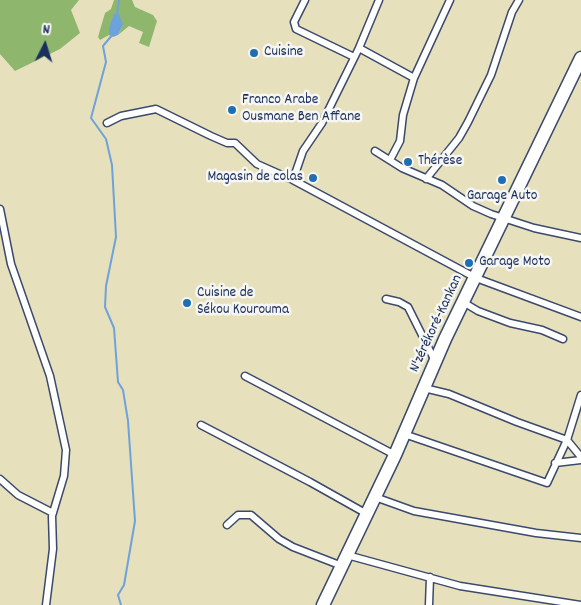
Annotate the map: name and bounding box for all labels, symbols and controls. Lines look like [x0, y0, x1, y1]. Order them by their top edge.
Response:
north arrow [20, 20, 70, 70]
text: N [42, 20, 51, 40]
place label: Cuisine [264, 44, 303, 62]
marker: Cuisine [248, 47, 260, 59]
place label: Franco Arabe Ousmane Ben Affane [242, 92, 361, 127]
marker: Franco Arabe Ousmane Ben Affane [226, 104, 238, 116]
place label: Thérèse [418, 153, 462, 171]
marker: Thérèse [402, 156, 414, 168]
place label: Magasin de colas [207, 169, 303, 187]
marker: Magasin de colas [307, 172, 319, 184]
marker: Garage Auto [496, 174, 508, 186]
place label: Garage Auto [467, 188, 537, 206]
place label: Garage Moto [479, 254, 550, 272]
marker: Garage Moto [463, 257, 475, 269]
street label: N'zérékoré-Kankan [407, 272, 467, 376]
place label: Cuisine de Sékou Kourouma [197, 285, 289, 320]
marker: Cuisine de Sékou Kourouma [181, 297, 193, 309]

